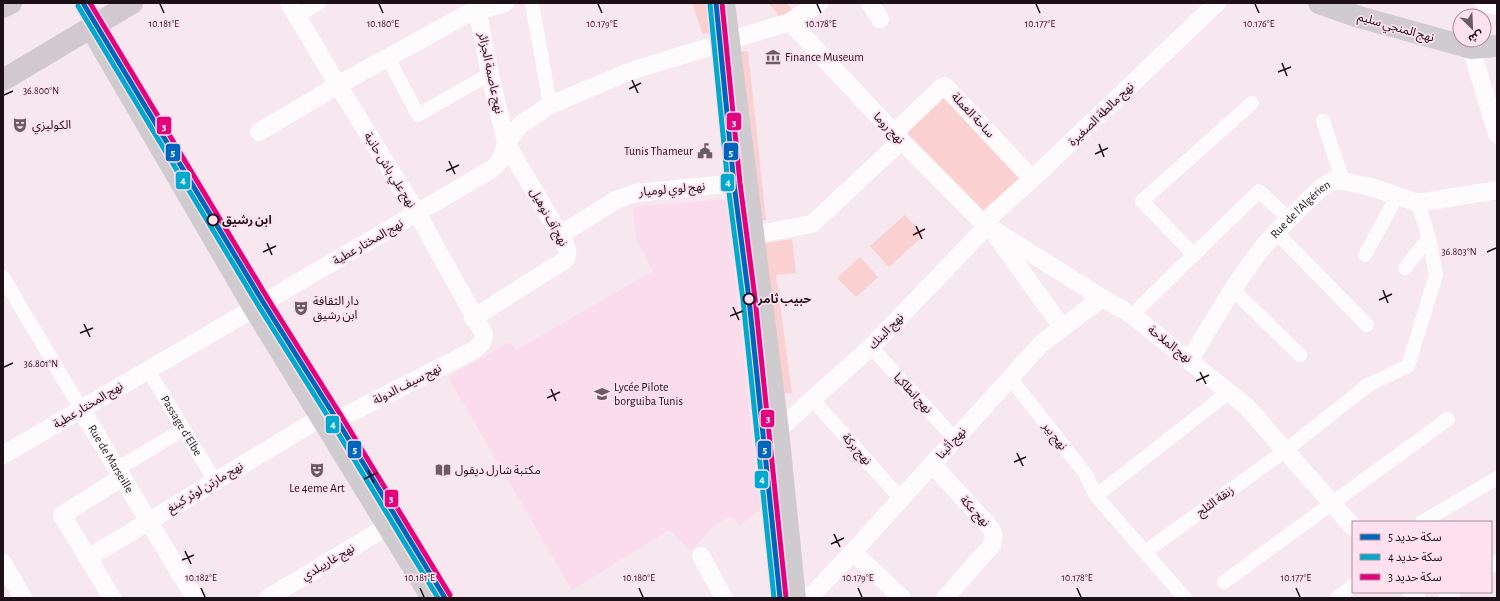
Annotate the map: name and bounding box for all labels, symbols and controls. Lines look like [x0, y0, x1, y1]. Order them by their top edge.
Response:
north arrow [1452, 8, 1492, 48]
street label: نهج المنجي سليم [1355, 10, 1436, 47]
text: 10.181°E [149, 19, 179, 29]
text: 10.180°E [367, 19, 399, 29]
text: 10.179°E [586, 19, 618, 29]
text: 10.178°E [805, 19, 837, 29]
text: 10.177°E [1025, 19, 1055, 29]
text: 10.176°E [1243, 19, 1275, 29]
text: ش [1466, 28, 1485, 45]
street label: نهج عاصمة الجزائر [473, 30, 506, 116]
museum icon: Finance Museum [764, 48, 782, 66]
place label: Finance Museum [785, 51, 864, 63]
street label: نهج مالطة الصغيرة [1066, 80, 1138, 150]
text: 36.800°N [23, 86, 59, 96]
street label: ساحة العملة [949, 90, 997, 140]
street label: نهج روما [869, 110, 907, 148]
line badge: 3 [726, 112, 742, 131]
theatre icon: الكوليزي [11, 116, 29, 134]
line badge: 3 [156, 116, 172, 135]
text: 3 [732, 117, 737, 128]
place label: الكوليزي [32, 119, 71, 135]
text: 3 [162, 121, 167, 132]
street label: نهج علي باش حانبة [359, 130, 418, 212]
public building icon: Tunis Thameur [696, 142, 714, 160]
line badge: 5 [723, 142, 739, 161]
line badge: 5 [165, 143, 181, 162]
place label: Tunis Thameur [624, 145, 693, 157]
text: 5 [171, 147, 176, 158]
text: 5 [729, 147, 734, 158]
line badge: 4 [175, 171, 191, 190]
line badge: 4 [720, 173, 735, 192]
text: 4 [180, 175, 186, 186]
text: 4 [725, 177, 731, 188]
street label: Rue de l'Algérien [1268, 178, 1332, 240]
street label: نهج لوي لوميار [637, 180, 706, 202]
street label: نهج آف نوهيل [525, 186, 570, 250]
marker: ابن رشيق [206, 213, 220, 227]
place label: ابن رشيق [222, 214, 272, 227]
street label: نهج المختار عطية [331, 217, 407, 270]
text: 36.803°N [1441, 247, 1477, 257]
marker: حبيب ثامر [742, 292, 756, 306]
place label: حبيب ثامر [757, 293, 812, 306]
place label: دار الثقافة ابن رشيق [313, 295, 359, 323]
theatre icon: دار الثقافة ابن رشيق [292, 299, 310, 317]
street label: نهج البنك [866, 311, 908, 353]
street label: نهج الملاحة [1144, 323, 1194, 367]
text: 36.801°N [24, 359, 58, 369]
street label: نهج سيف الدولة [371, 362, 444, 409]
street label: نهج انطاكيا [889, 371, 934, 417]
street label: نهج المختار عطية [51, 380, 126, 433]
place label: Lycée Pilote borguiba Tunis [614, 381, 683, 407]
school or university icon: Lycée Pilote borguiba Tunis [593, 385, 611, 403]
street label: Passage d'Elbe [159, 393, 204, 458]
line badge: 3 [760, 409, 775, 428]
text: 3 [766, 413, 771, 424]
line badge: 4 [325, 415, 340, 434]
text: 4 [330, 419, 336, 430]
street label: نهج بير [1038, 419, 1069, 454]
street label: Rue de Marseille [86, 423, 136, 495]
street label: نهج أثينا [933, 424, 970, 463]
street label: نهج بركة [838, 431, 874, 469]
line badge: 5 [347, 440, 362, 459]
line badge: 5 [757, 440, 772, 459]
text: 5 [353, 444, 358, 455]
text: 5 [763, 444, 768, 455]
street label: نهج مارتن لوثر كينغ [165, 460, 247, 517]
theatre icon: Le 4eme Art [308, 461, 326, 479]
library icon: مكتبة شارل ديقول [434, 461, 452, 479]
place label: مكتبة شارل ديقول [455, 464, 541, 477]
line badge: 4 [754, 470, 769, 489]
text: 4 [759, 474, 765, 485]
place label: Le 4eme Art [289, 482, 345, 494]
street label: زنقة الثلج [1194, 484, 1238, 521]
line badge: 3 [384, 489, 399, 508]
text: 3 [389, 493, 394, 504]
street label: نهج عكة [956, 493, 992, 531]
legend [1352, 521, 1492, 593]
text: سكة حديد 5 [1388, 531, 1442, 544]
street label: نهج غاريبلدي [299, 542, 359, 586]
text: سكة حديد 4 [1388, 551, 1443, 564]
text: سكة حديد 3 [1388, 571, 1442, 584]
text: 10.182°E [185, 573, 217, 583]
text: 10.181°E [405, 573, 435, 583]
text: 10.180°E [623, 573, 655, 583]
text: 10.179°E [842, 573, 874, 583]
text: 10.178°E [1061, 573, 1093, 583]
text: 10.177°E [1281, 573, 1311, 583]

